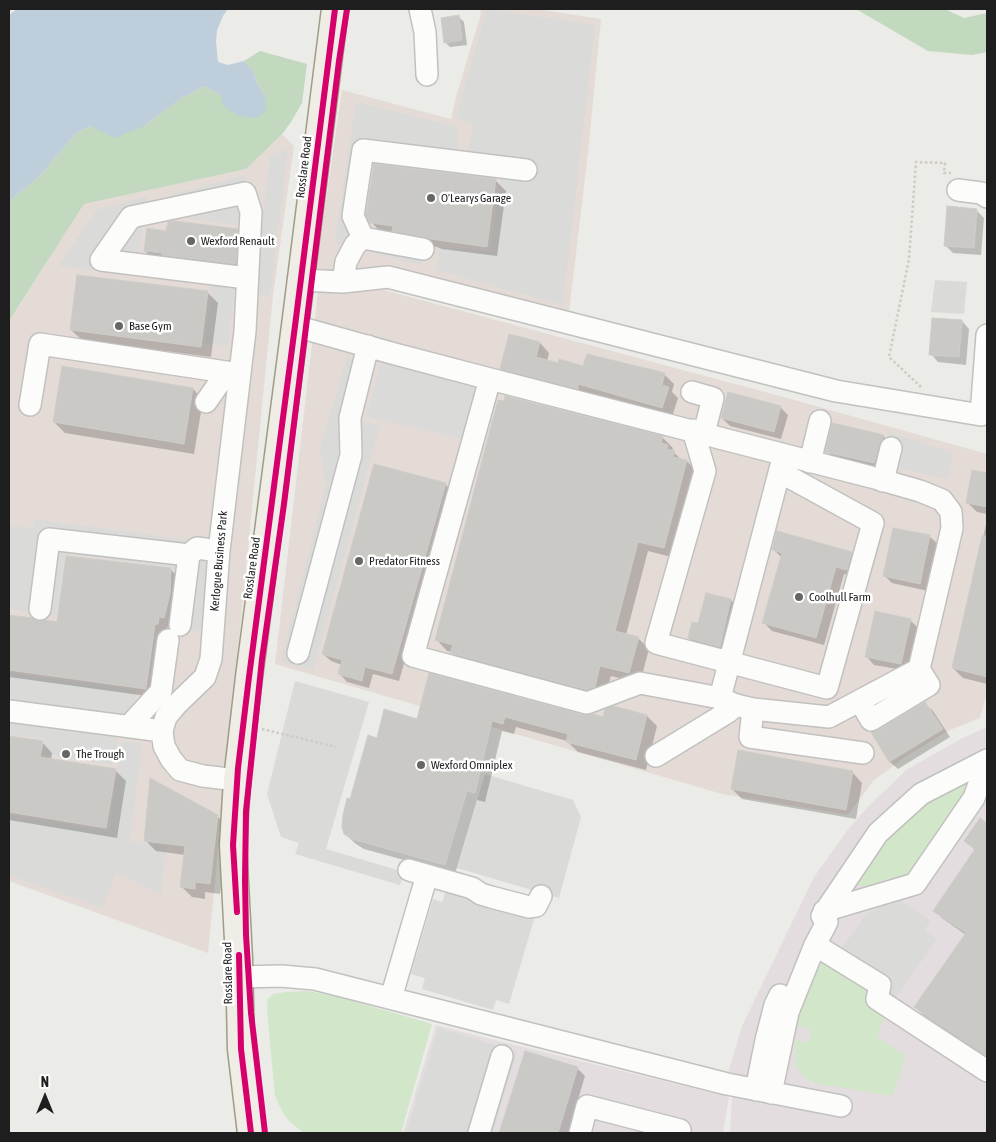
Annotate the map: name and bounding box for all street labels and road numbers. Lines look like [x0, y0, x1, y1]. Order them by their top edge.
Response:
street label: Rosslare Road [293, 135, 315, 199]
street label: Kerlogue Business Park [207, 510, 231, 612]
street label: Rosslare Road [241, 536, 263, 600]
street label: Rosslare Road [220, 942, 236, 1004]

